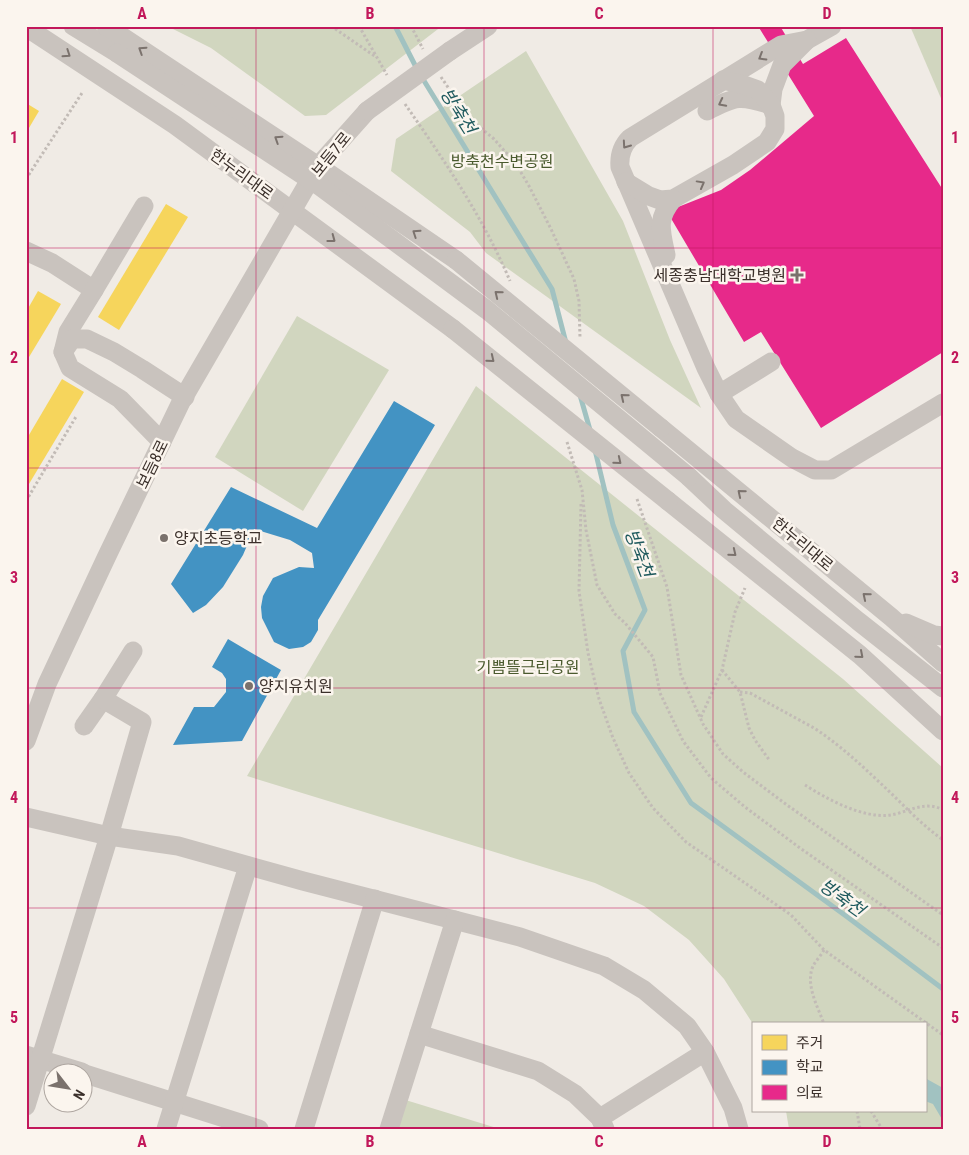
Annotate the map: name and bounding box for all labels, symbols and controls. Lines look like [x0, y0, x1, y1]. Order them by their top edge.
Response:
text: A [137, 4, 147, 23]
text: B [366, 4, 375, 23]
text: C [594, 4, 604, 23]
text: D [822, 4, 832, 23]
one-way arrow [138, 47, 147, 56]
one-way arrow [61, 48, 71, 57]
one-way arrow [758, 51, 767, 61]
water label: 방축천 [436, 84, 482, 139]
one-way arrow [718, 97, 727, 107]
text: 1 [10, 128, 18, 147]
street label: 보듬7로 [308, 128, 355, 181]
text: 1 [951, 128, 959, 147]
one-way arrow [274, 136, 283, 146]
one-way arrow [623, 139, 632, 149]
street label: 한누리대로 [206, 145, 277, 204]
park label: 방축천수변공원 [450, 152, 554, 171]
one-way arrow [696, 180, 705, 190]
one-way arrow [412, 230, 421, 239]
one-way arrow [326, 233, 336, 242]
place label: 세종충남대학교병원 [654, 266, 786, 285]
marker: 세종충남대학교병원 [790, 268, 804, 282]
one-way arrow [494, 291, 503, 300]
text: 2 [10, 348, 18, 367]
text: 2 [951, 348, 959, 367]
one-way arrow [485, 354, 494, 362]
one-way arrow [620, 393, 629, 402]
street label: 보듬8로 [132, 436, 173, 492]
one-way arrow [612, 455, 621, 463]
one-way arrow [738, 490, 747, 499]
street label: 한누리대로 [768, 513, 837, 575]
water label: 방축천 [621, 526, 659, 582]
place label: 양지초등학교 [174, 529, 262, 548]
marker: 양지초등학교 [158, 532, 170, 544]
one-way arrow [727, 548, 736, 556]
text: 3 [10, 568, 18, 587]
text: 3 [951, 568, 959, 587]
one-way arrow [863, 593, 872, 602]
one-way arrow [854, 650, 863, 659]
park label: 기쁨뜰근린공원 [476, 658, 580, 677]
place label: 양지유치원 [259, 677, 333, 696]
marker: 양지유치원 [243, 680, 255, 692]
text: 4 [10, 788, 18, 807]
text: 4 [951, 788, 959, 807]
water label: 방축천 [816, 874, 871, 922]
text: 5 [10, 1008, 18, 1027]
text: 5 [951, 1008, 959, 1027]
legend [752, 1022, 926, 1112]
text: 주거 [796, 1034, 824, 1052]
text: 학교 [796, 1058, 824, 1076]
north arrow [42, 1062, 92, 1112]
text: 의료 [796, 1084, 824, 1102]
text: N [70, 1087, 88, 1102]
text: A [137, 1132, 147, 1151]
text: B [366, 1132, 375, 1151]
text: C [594, 1132, 604, 1151]
text: D [822, 1132, 832, 1151]

